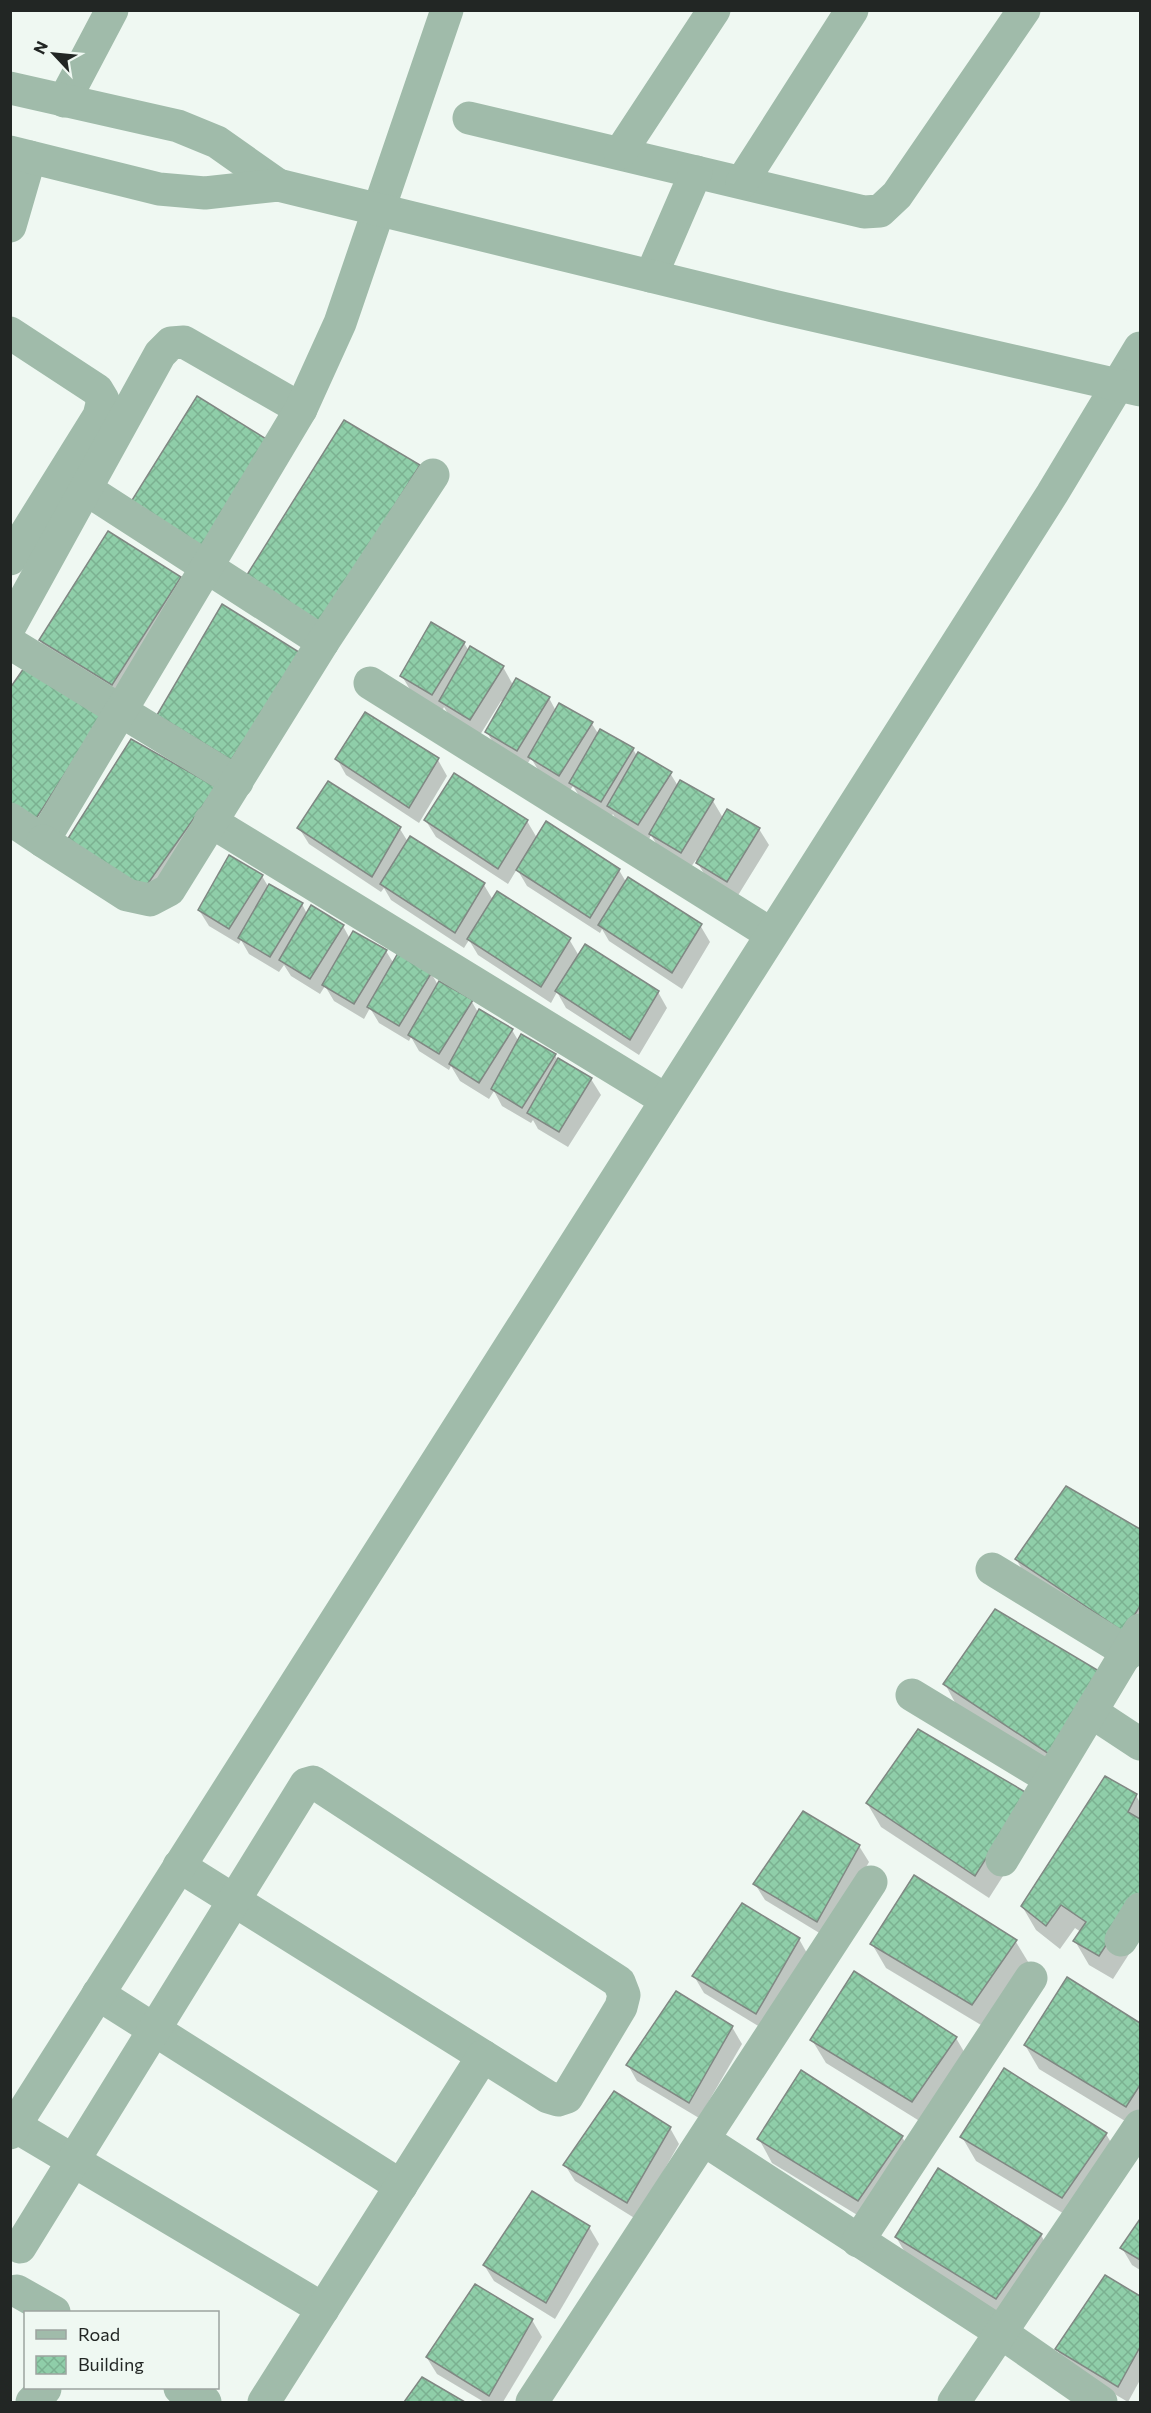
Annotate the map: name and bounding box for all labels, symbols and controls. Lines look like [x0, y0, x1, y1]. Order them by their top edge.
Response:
north arrow [24, 24, 84, 84]
text: N [29, 38, 51, 57]
legend [24, 2311, 219, 2389]
text: Road [78, 2323, 120, 2345]
text: Building [78, 2353, 144, 2375]

